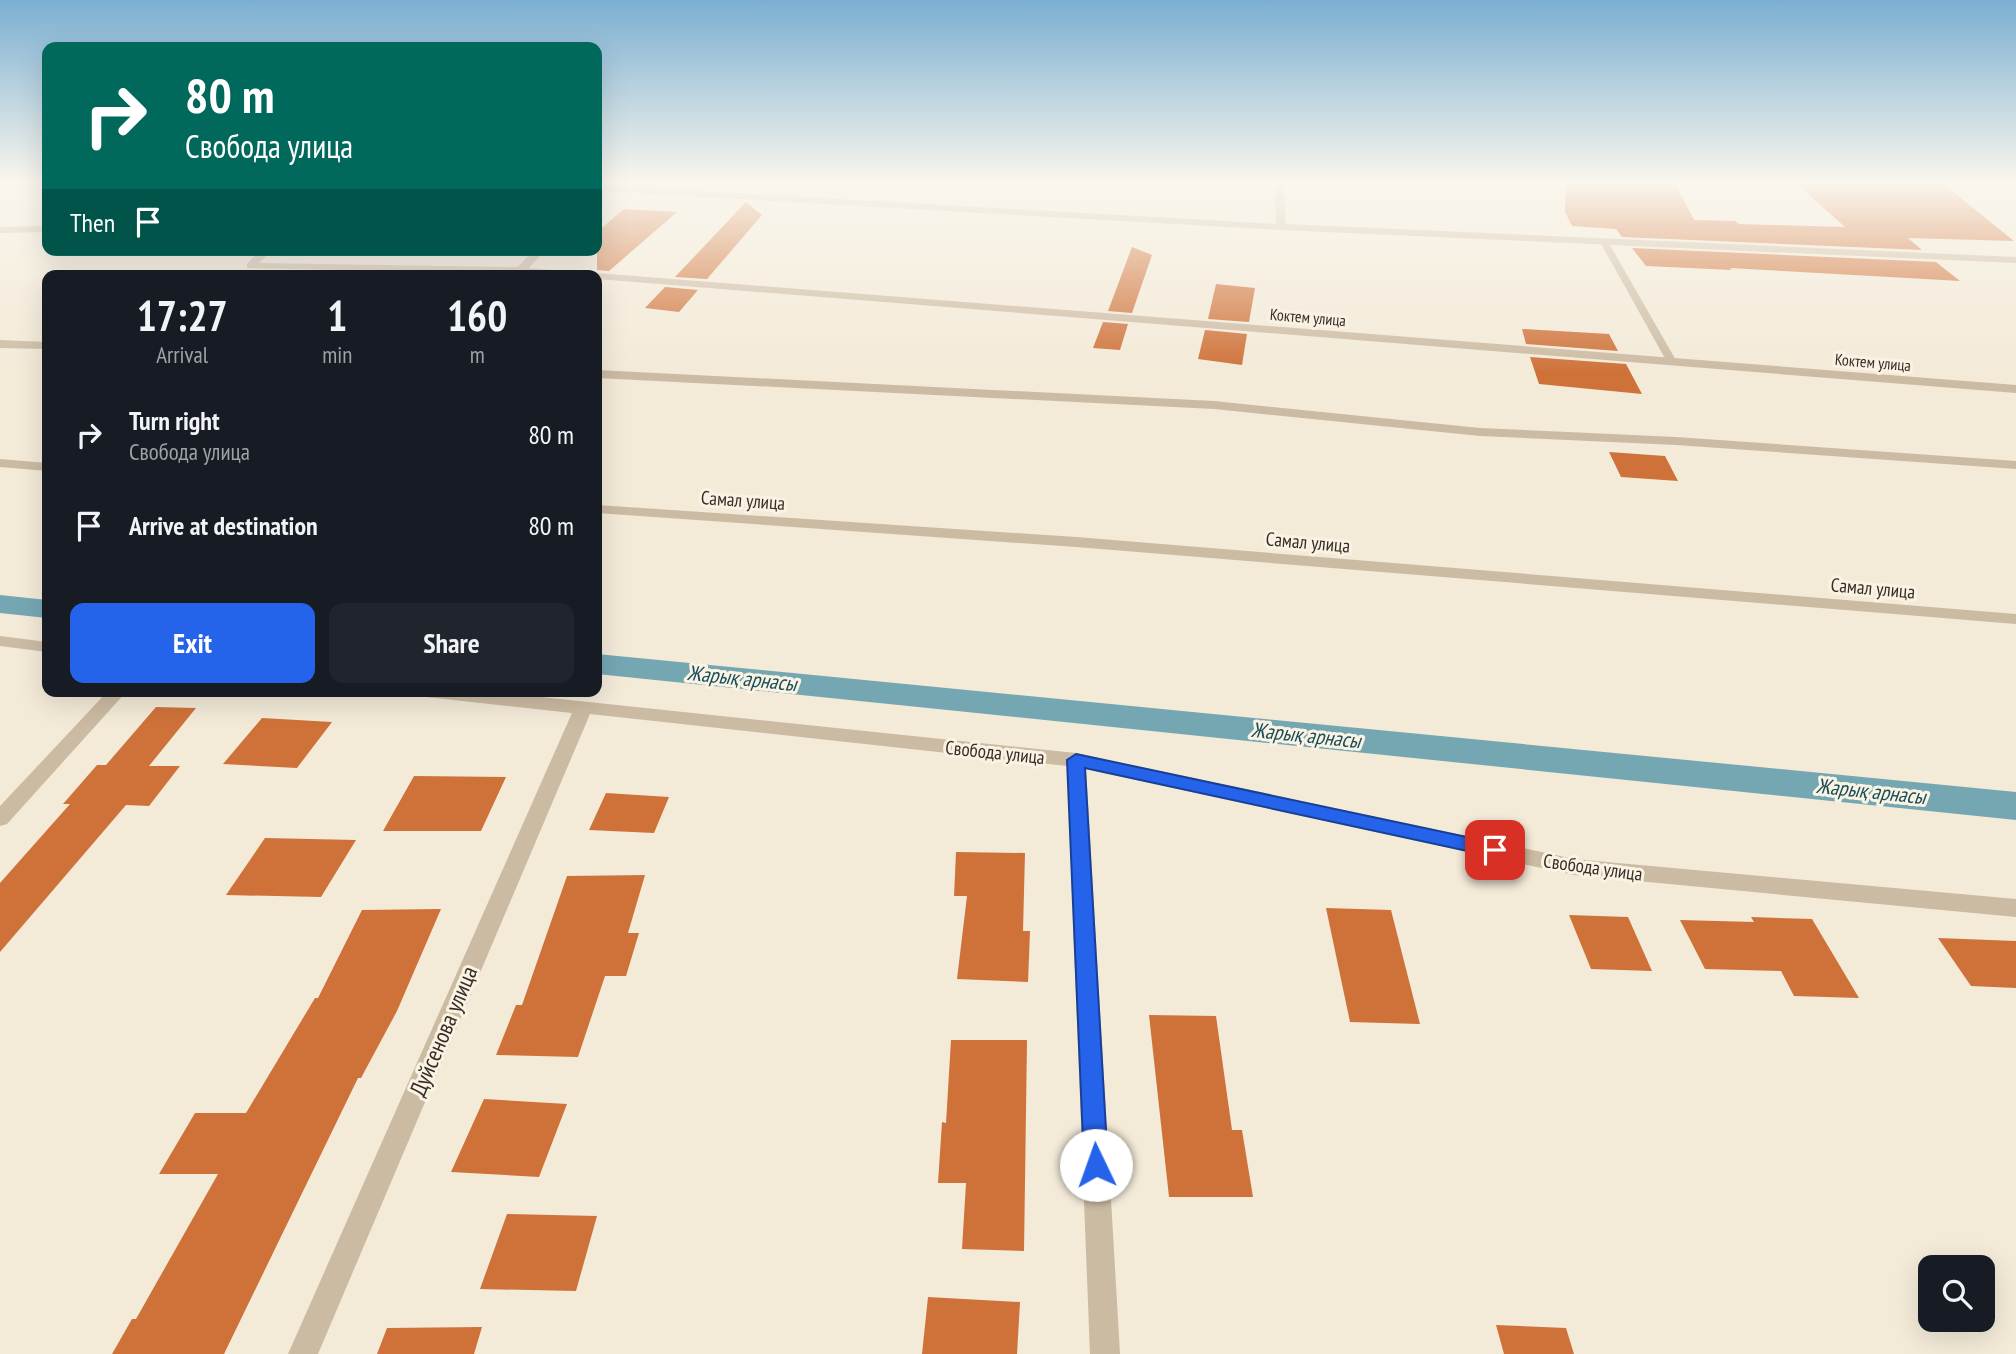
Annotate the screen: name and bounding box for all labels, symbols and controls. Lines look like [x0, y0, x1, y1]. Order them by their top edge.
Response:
text: 80 m [185, 63, 274, 127]
icon: right [70, 70, 161, 161]
text: Свобода улица [185, 125, 353, 167]
icon: arrive [129, 203, 167, 241]
text: Then [70, 206, 115, 239]
text: 17:27 [137, 288, 228, 343]
text: 1 [327, 288, 347, 343]
text: 160 [447, 288, 507, 343]
street label: Коктем улица [1269, 304, 1347, 330]
text: Arrival [156, 340, 208, 369]
text: min [322, 340, 352, 369]
text: m [470, 340, 485, 369]
street label: Коктем улица [1834, 349, 1912, 375]
text: Turn right [129, 404, 220, 437]
icon: right [70, 416, 108, 454]
text: 80 m [528, 418, 574, 451]
text: Свобода улица [129, 437, 250, 466]
street label: Самал улица [700, 485, 786, 515]
icon: arrive [70, 507, 108, 545]
text: Arrive at destination [129, 509, 318, 542]
text: 80 m [528, 509, 574, 542]
street label: Самал улица [1265, 526, 1351, 558]
street label: Самал улица [1830, 572, 1916, 604]
button: Exit [70, 603, 315, 683]
button: Share [329, 603, 574, 683]
water label: Жарық арнасы [685, 659, 800, 697]
water label: Жарық арнасы [1249, 716, 1364, 754]
street label: Свобода улица [944, 735, 1046, 769]
water label: Жарық арнасы [1814, 772, 1929, 810]
pin [1465, 820, 1525, 880]
icon: arrive [1476, 831, 1514, 869]
street label: Свобода улица [1542, 848, 1644, 886]
street label: Дуйсенова улица [403, 962, 483, 1100]
position arrow [1059, 1128, 1133, 1202]
map controls [1918, 1255, 1995, 1332]
button: search [1918, 1255, 1995, 1332]

